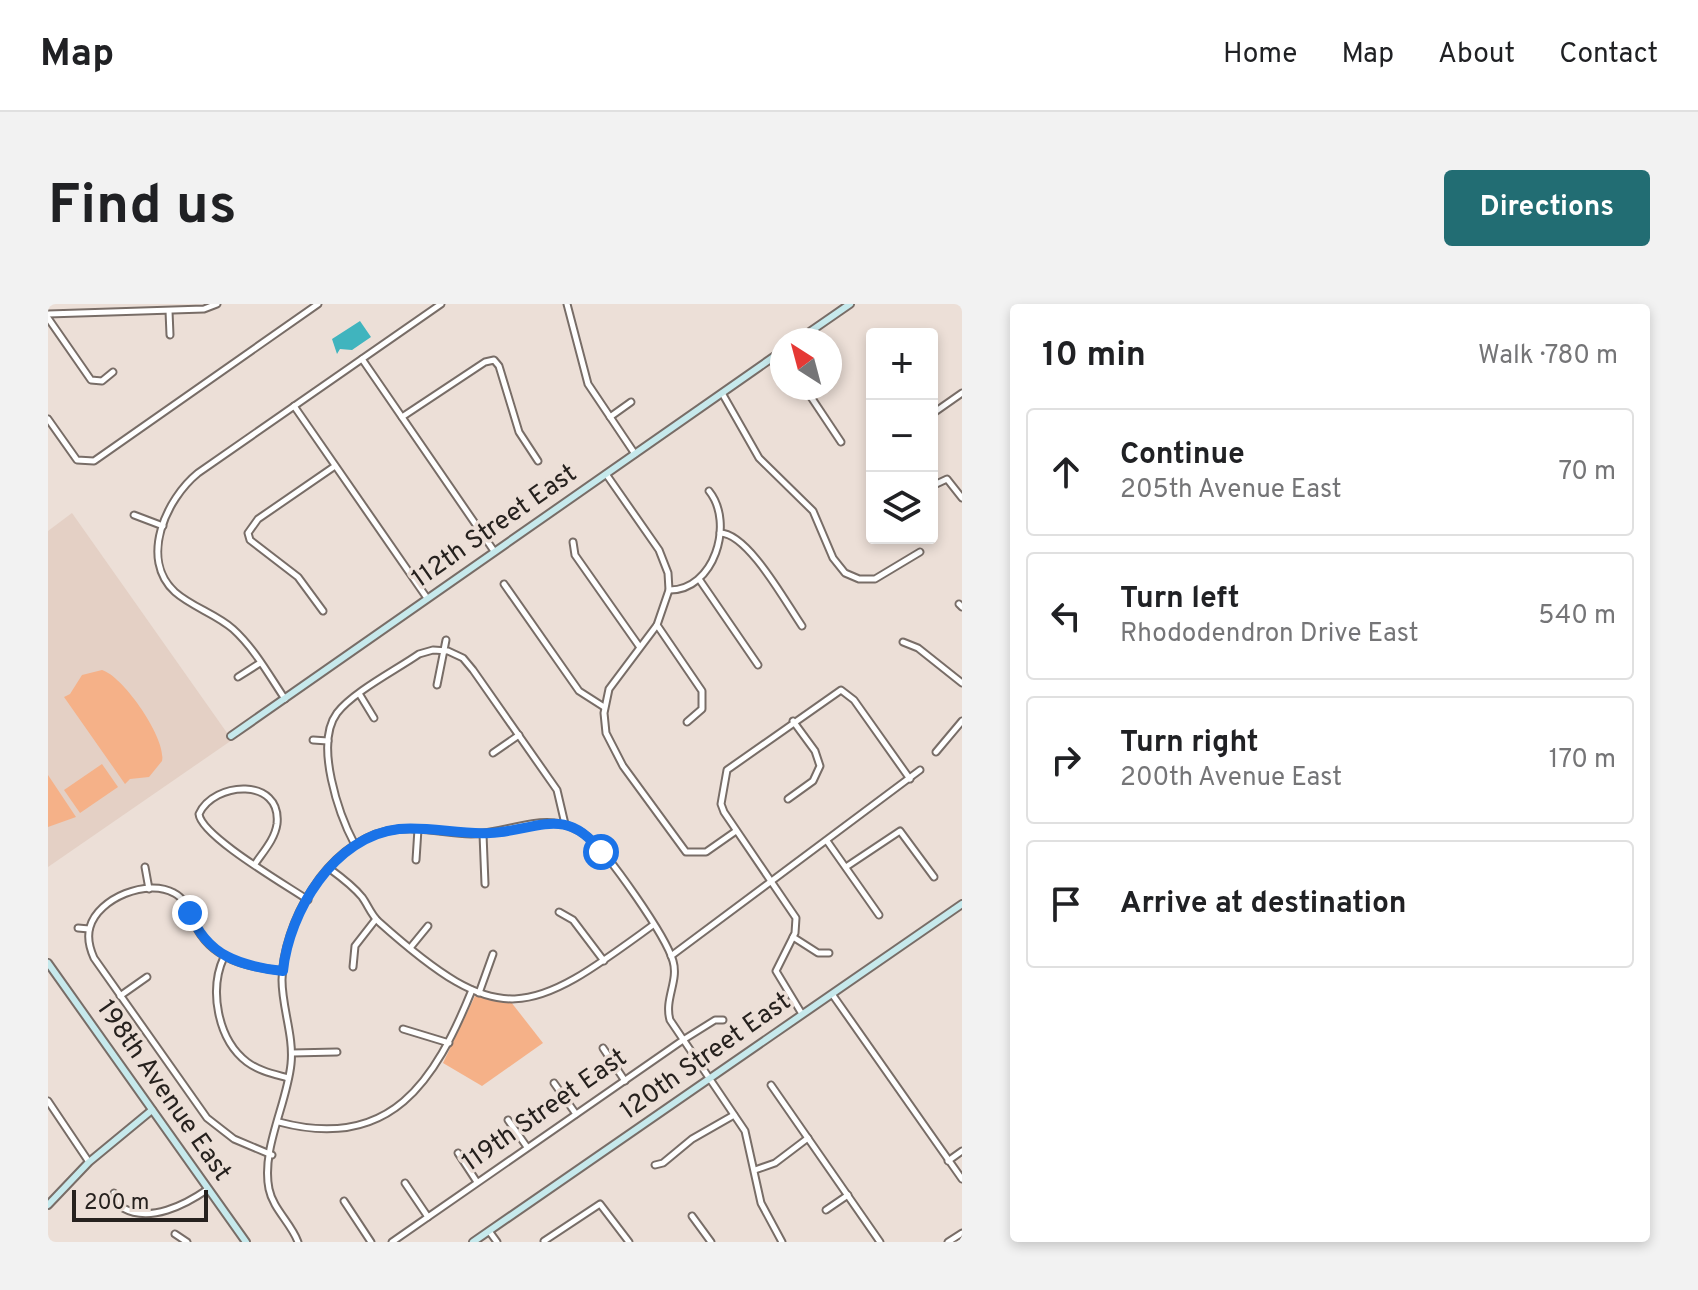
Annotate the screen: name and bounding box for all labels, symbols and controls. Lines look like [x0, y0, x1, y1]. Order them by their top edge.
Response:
text: Map [40, 31, 114, 80]
text: Home [1223, 37, 1297, 73]
text: Map [1341, 37, 1394, 73]
text: About [1438, 37, 1515, 73]
text: Contact [1559, 37, 1658, 73]
button: Directions [1444, 170, 1650, 246]
text: Find us [48, 173, 237, 243]
north arrow [770, 328, 842, 400]
map controls [866, 328, 938, 544]
button: + [866, 328, 938, 400]
text: 10 min [1042, 335, 1146, 378]
text: Walk · 780 m [1478, 340, 1618, 373]
button: − [866, 400, 938, 472]
text: Continue [1120, 437, 1245, 474]
icon: ahead [1044, 450, 1088, 494]
text: 70 m [1558, 456, 1616, 489]
street label: 112th Street East [406, 458, 584, 596]
button: layers [866, 472, 938, 544]
text: 205th Avenue East [1120, 474, 1342, 507]
text: Turn left [1120, 581, 1240, 618]
icon: left [1044, 594, 1088, 638]
text: 540 m [1538, 600, 1616, 633]
text: Rhododendron Drive East [1120, 618, 1418, 651]
text: Turn right [1120, 725, 1258, 762]
icon: right [1044, 738, 1088, 782]
text: 170 m [1549, 744, 1616, 777]
text: 200th Avenue East [1120, 762, 1342, 795]
route start [583, 834, 619, 870]
icon: arrive [1044, 882, 1088, 926]
text: Arrive at destination [1120, 886, 1406, 923]
route end [172, 895, 208, 931]
street label: 120th Street East [614, 986, 798, 1128]
street label: 198th Avenue East [88, 994, 238, 1188]
street label: 119th Street East [456, 1042, 634, 1180]
scale bar [72, 1186, 208, 1222]
text: 200 m [84, 1190, 149, 1217]

